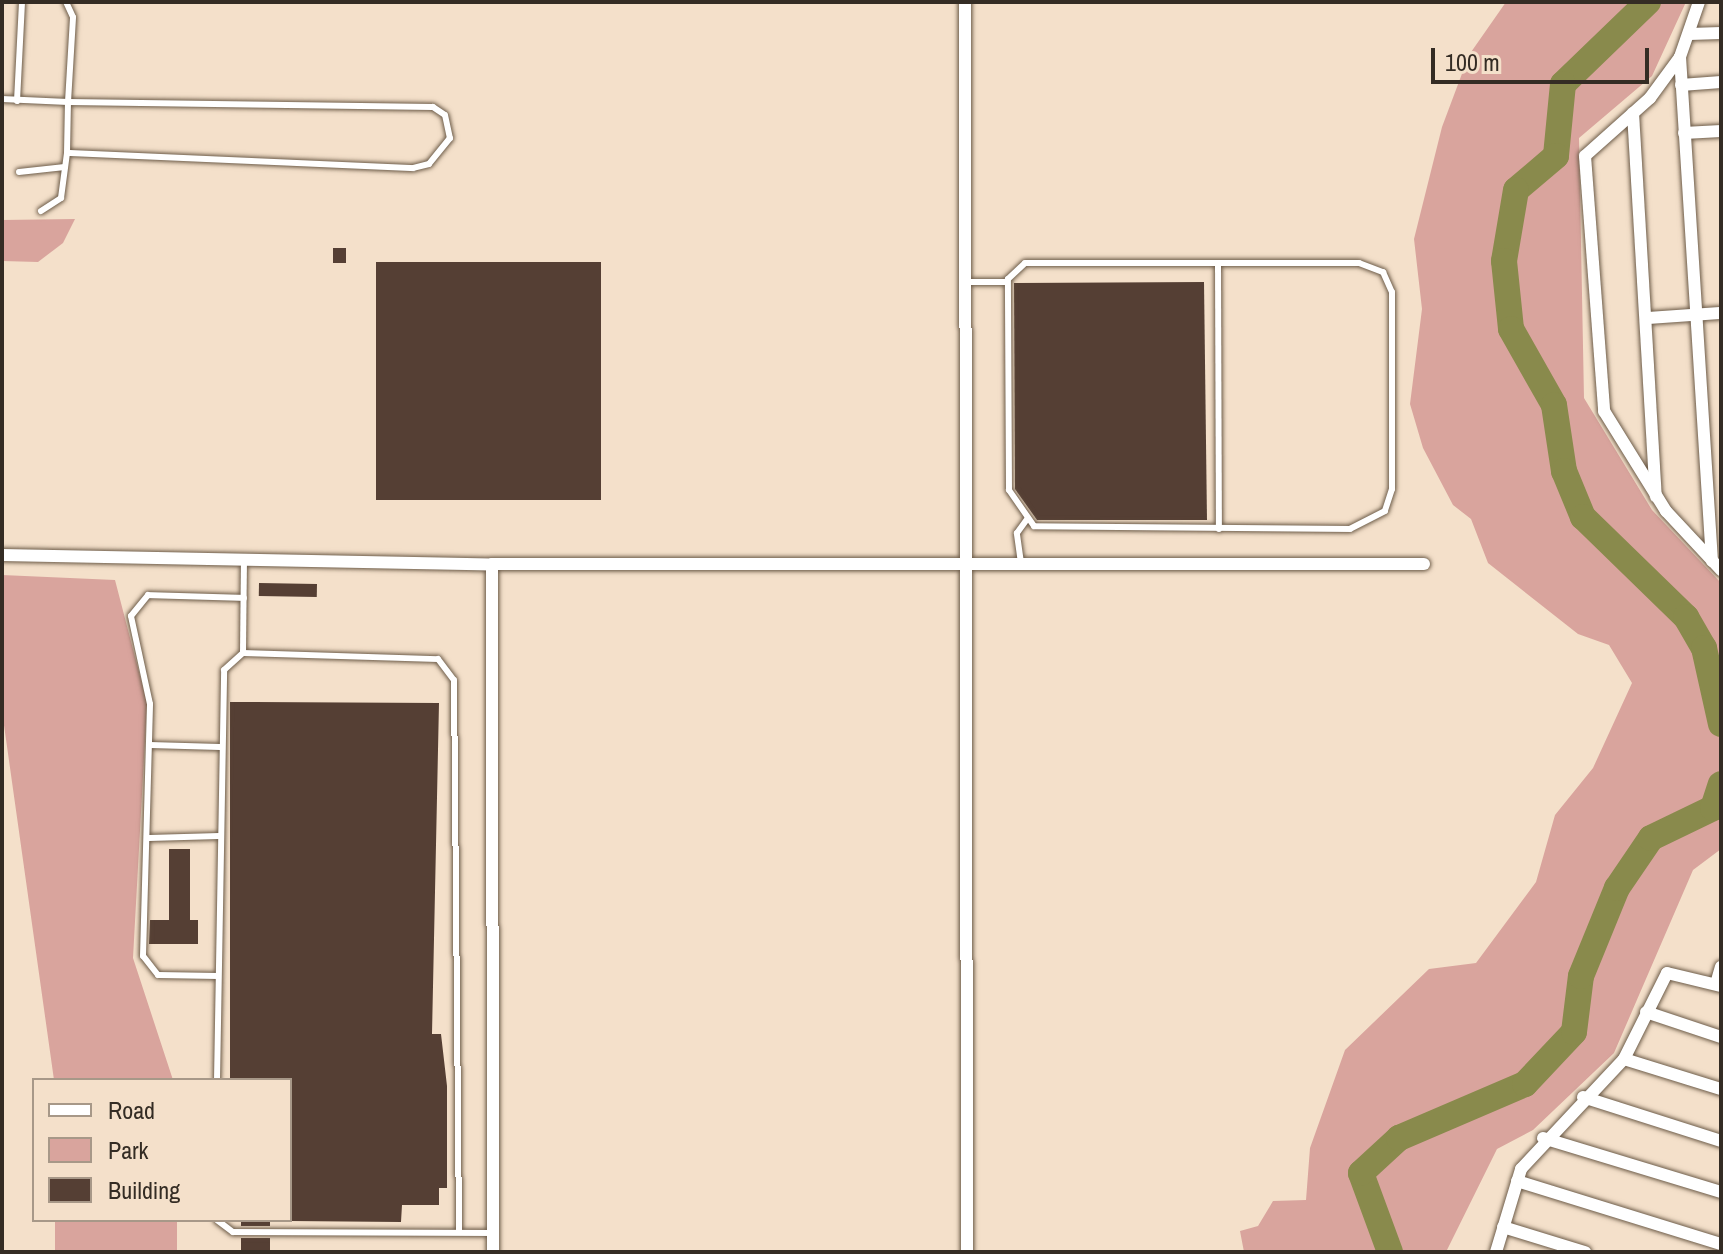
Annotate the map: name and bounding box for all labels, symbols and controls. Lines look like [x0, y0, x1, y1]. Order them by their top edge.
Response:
scale bar [1435, 32, 1653, 82]
text: 100 m [1445, 46, 1500, 78]
legend [32, 1078, 292, 1222]
text: Road [108, 1094, 155, 1126]
text: Park [108, 1134, 148, 1166]
text: Building [108, 1174, 180, 1206]

